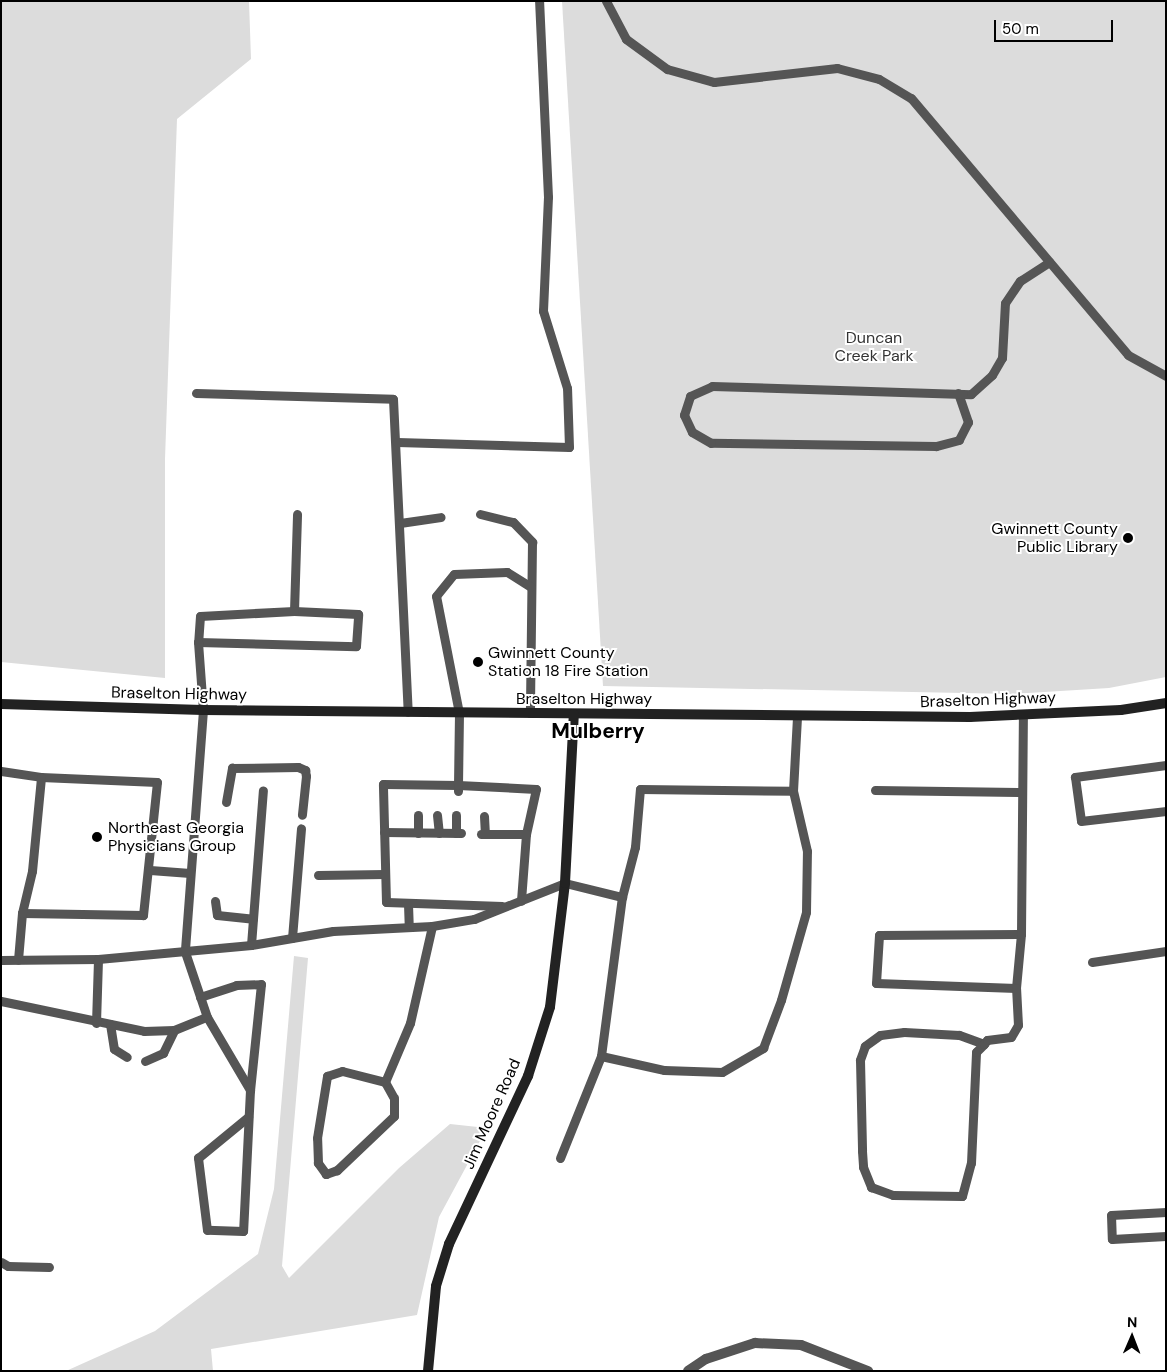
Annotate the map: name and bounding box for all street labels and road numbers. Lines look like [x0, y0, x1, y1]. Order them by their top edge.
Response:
street label: Braselton Highway [111, 683, 247, 705]
street label: Braselton Highway [920, 688, 1056, 712]
street label: Braselton Highway [516, 689, 652, 709]
street label: Jim Moore Road [459, 1056, 525, 1172]

